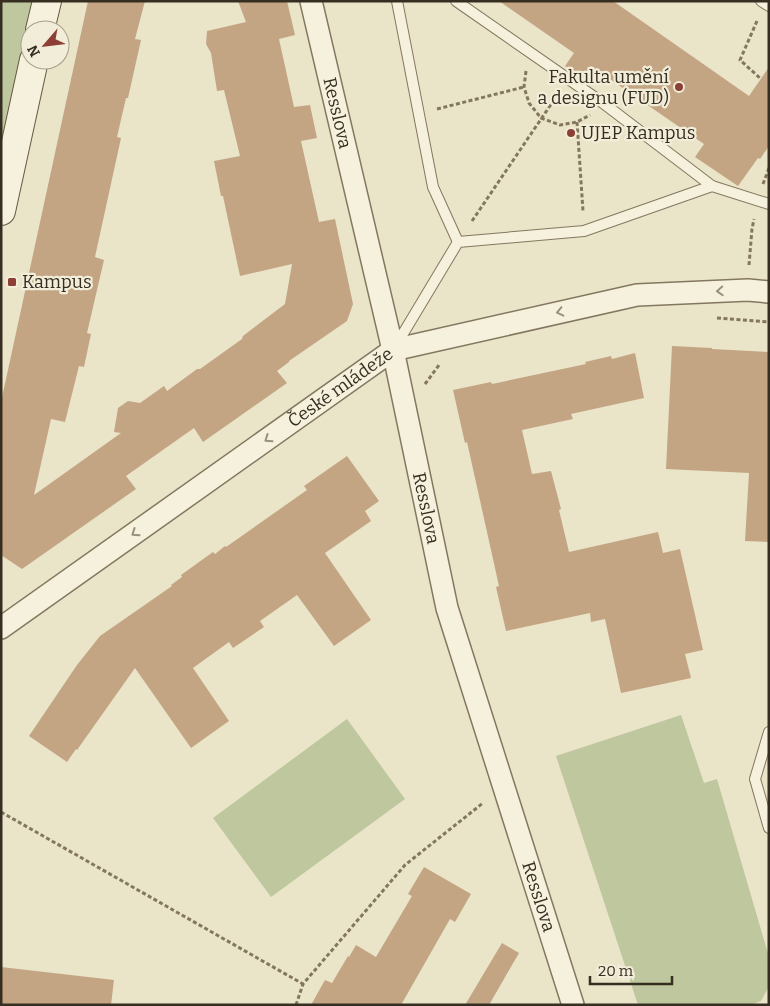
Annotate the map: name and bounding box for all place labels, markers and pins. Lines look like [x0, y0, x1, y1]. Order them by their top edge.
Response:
place label: Fakulta umění a designu (FUD) [538, 66, 670, 109]
marker: Fakulta umění a designu (FUD) [673, 81, 685, 93]
place label: UJEP Kampus [581, 122, 695, 144]
marker: UJEP Kampus [565, 127, 577, 139]
place label: Kampus [22, 271, 92, 293]
marker: Kampus [6, 276, 18, 288]

